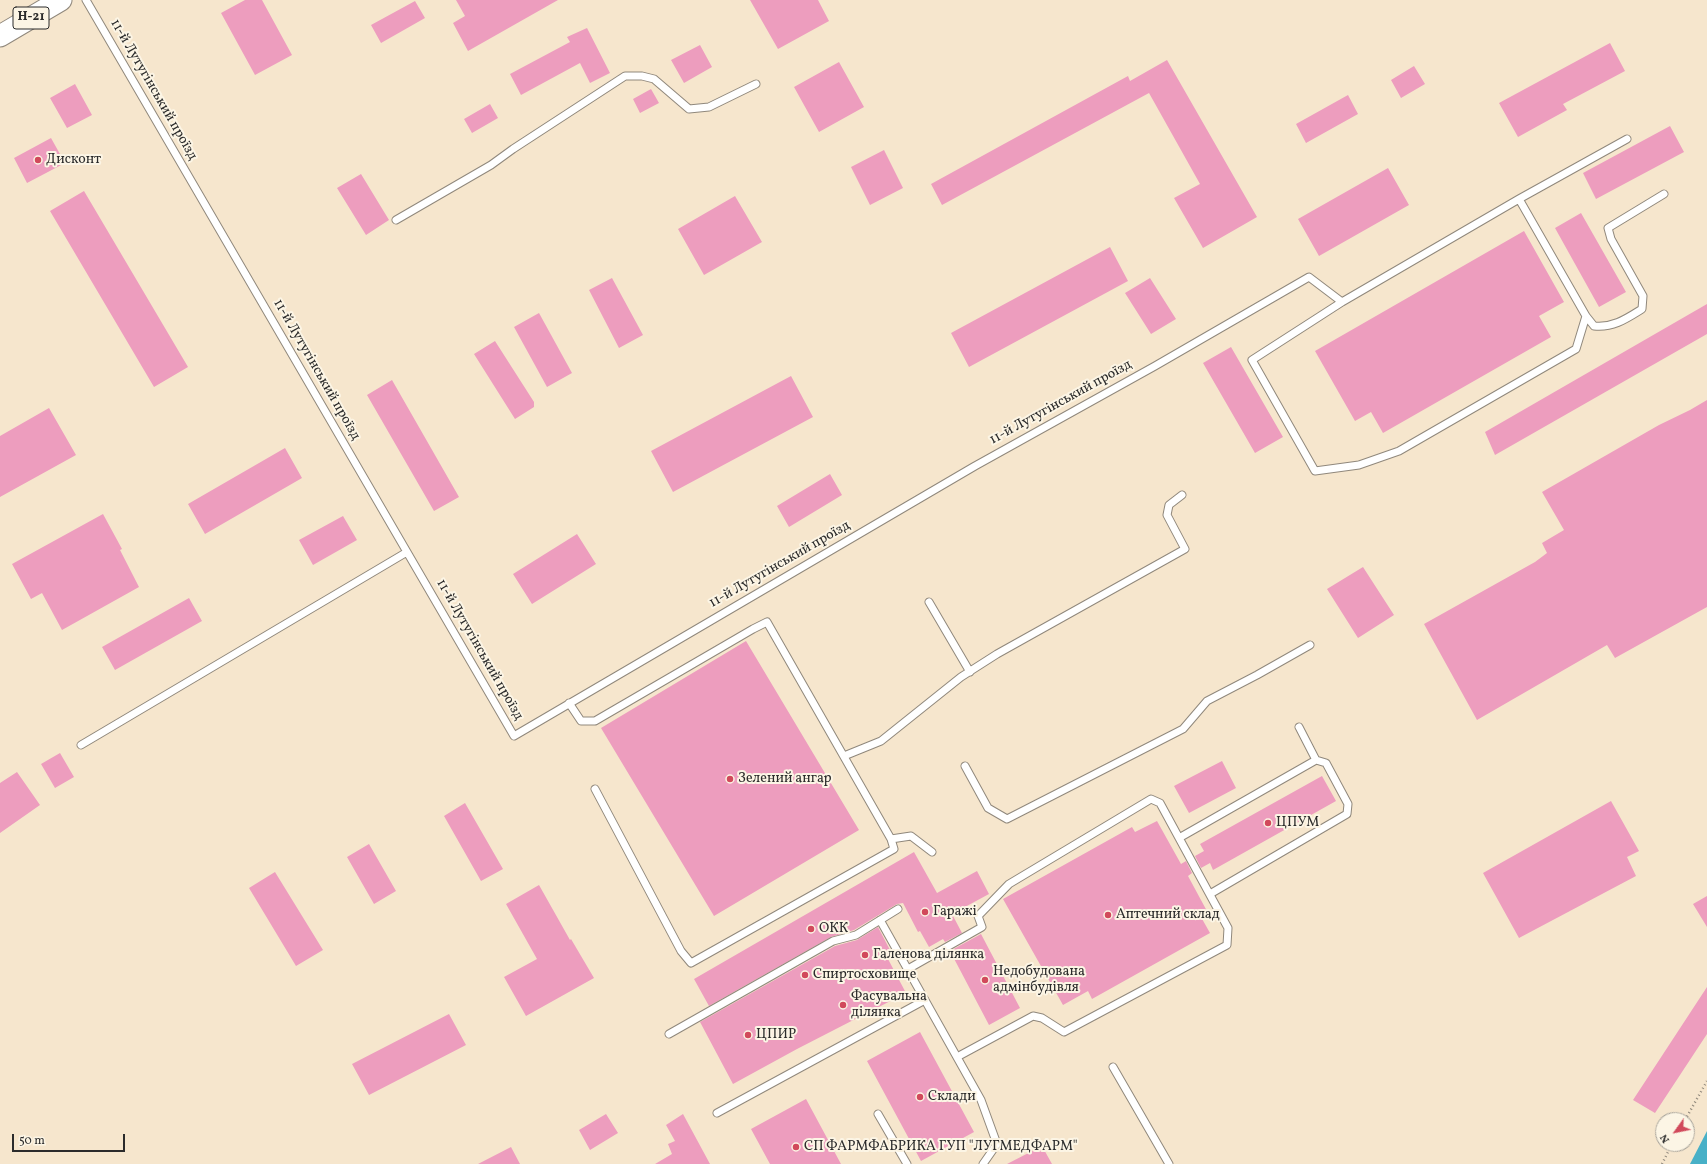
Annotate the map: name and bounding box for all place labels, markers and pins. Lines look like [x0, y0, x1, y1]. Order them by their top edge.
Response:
place label: Дисконт [46, 152, 101, 168]
marker: Дисконт [33, 155, 43, 165]
place label: Зелений ангар [738, 771, 831, 787]
marker: Зелений ангар [725, 774, 735, 784]
place label: ЦПУМ [1276, 815, 1319, 831]
marker: ЦПУМ [1263, 818, 1273, 828]
place label: Гаражі [933, 904, 977, 920]
marker: Гаражі [920, 907, 930, 917]
place label: Аптечний склад [1116, 907, 1220, 923]
marker: Аптечний склад [1103, 910, 1113, 920]
place label: ОКК [819, 921, 848, 937]
marker: ОКК [806, 924, 816, 934]
place label: Галенова ділянка [873, 947, 984, 963]
marker: Галенова ділянка [860, 950, 870, 960]
place label: Недобудована адмінбудівля [993, 964, 1085, 996]
place label: Спиртосховище [813, 967, 916, 983]
marker: Спиртосховище [800, 970, 810, 980]
marker: Недобудована адмінбудівля [980, 975, 990, 985]
place label: Фасувальна ділянка [851, 989, 927, 1022]
marker: Фасувальна ділянка [838, 1000, 848, 1010]
place label: ЦПИР [756, 1027, 796, 1043]
marker: ЦПИР [743, 1030, 753, 1040]
place label: Склади [928, 1089, 976, 1105]
marker: Склади [915, 1092, 925, 1102]
place label: СП ФАРМФАБРИКА ГУП "ЛУГМЕДФАРМ" [804, 1139, 1078, 1155]
marker: СП ФАРМФАБРИКА ГУП "ЛУГМЕДФАРМ" [791, 1142, 801, 1152]

